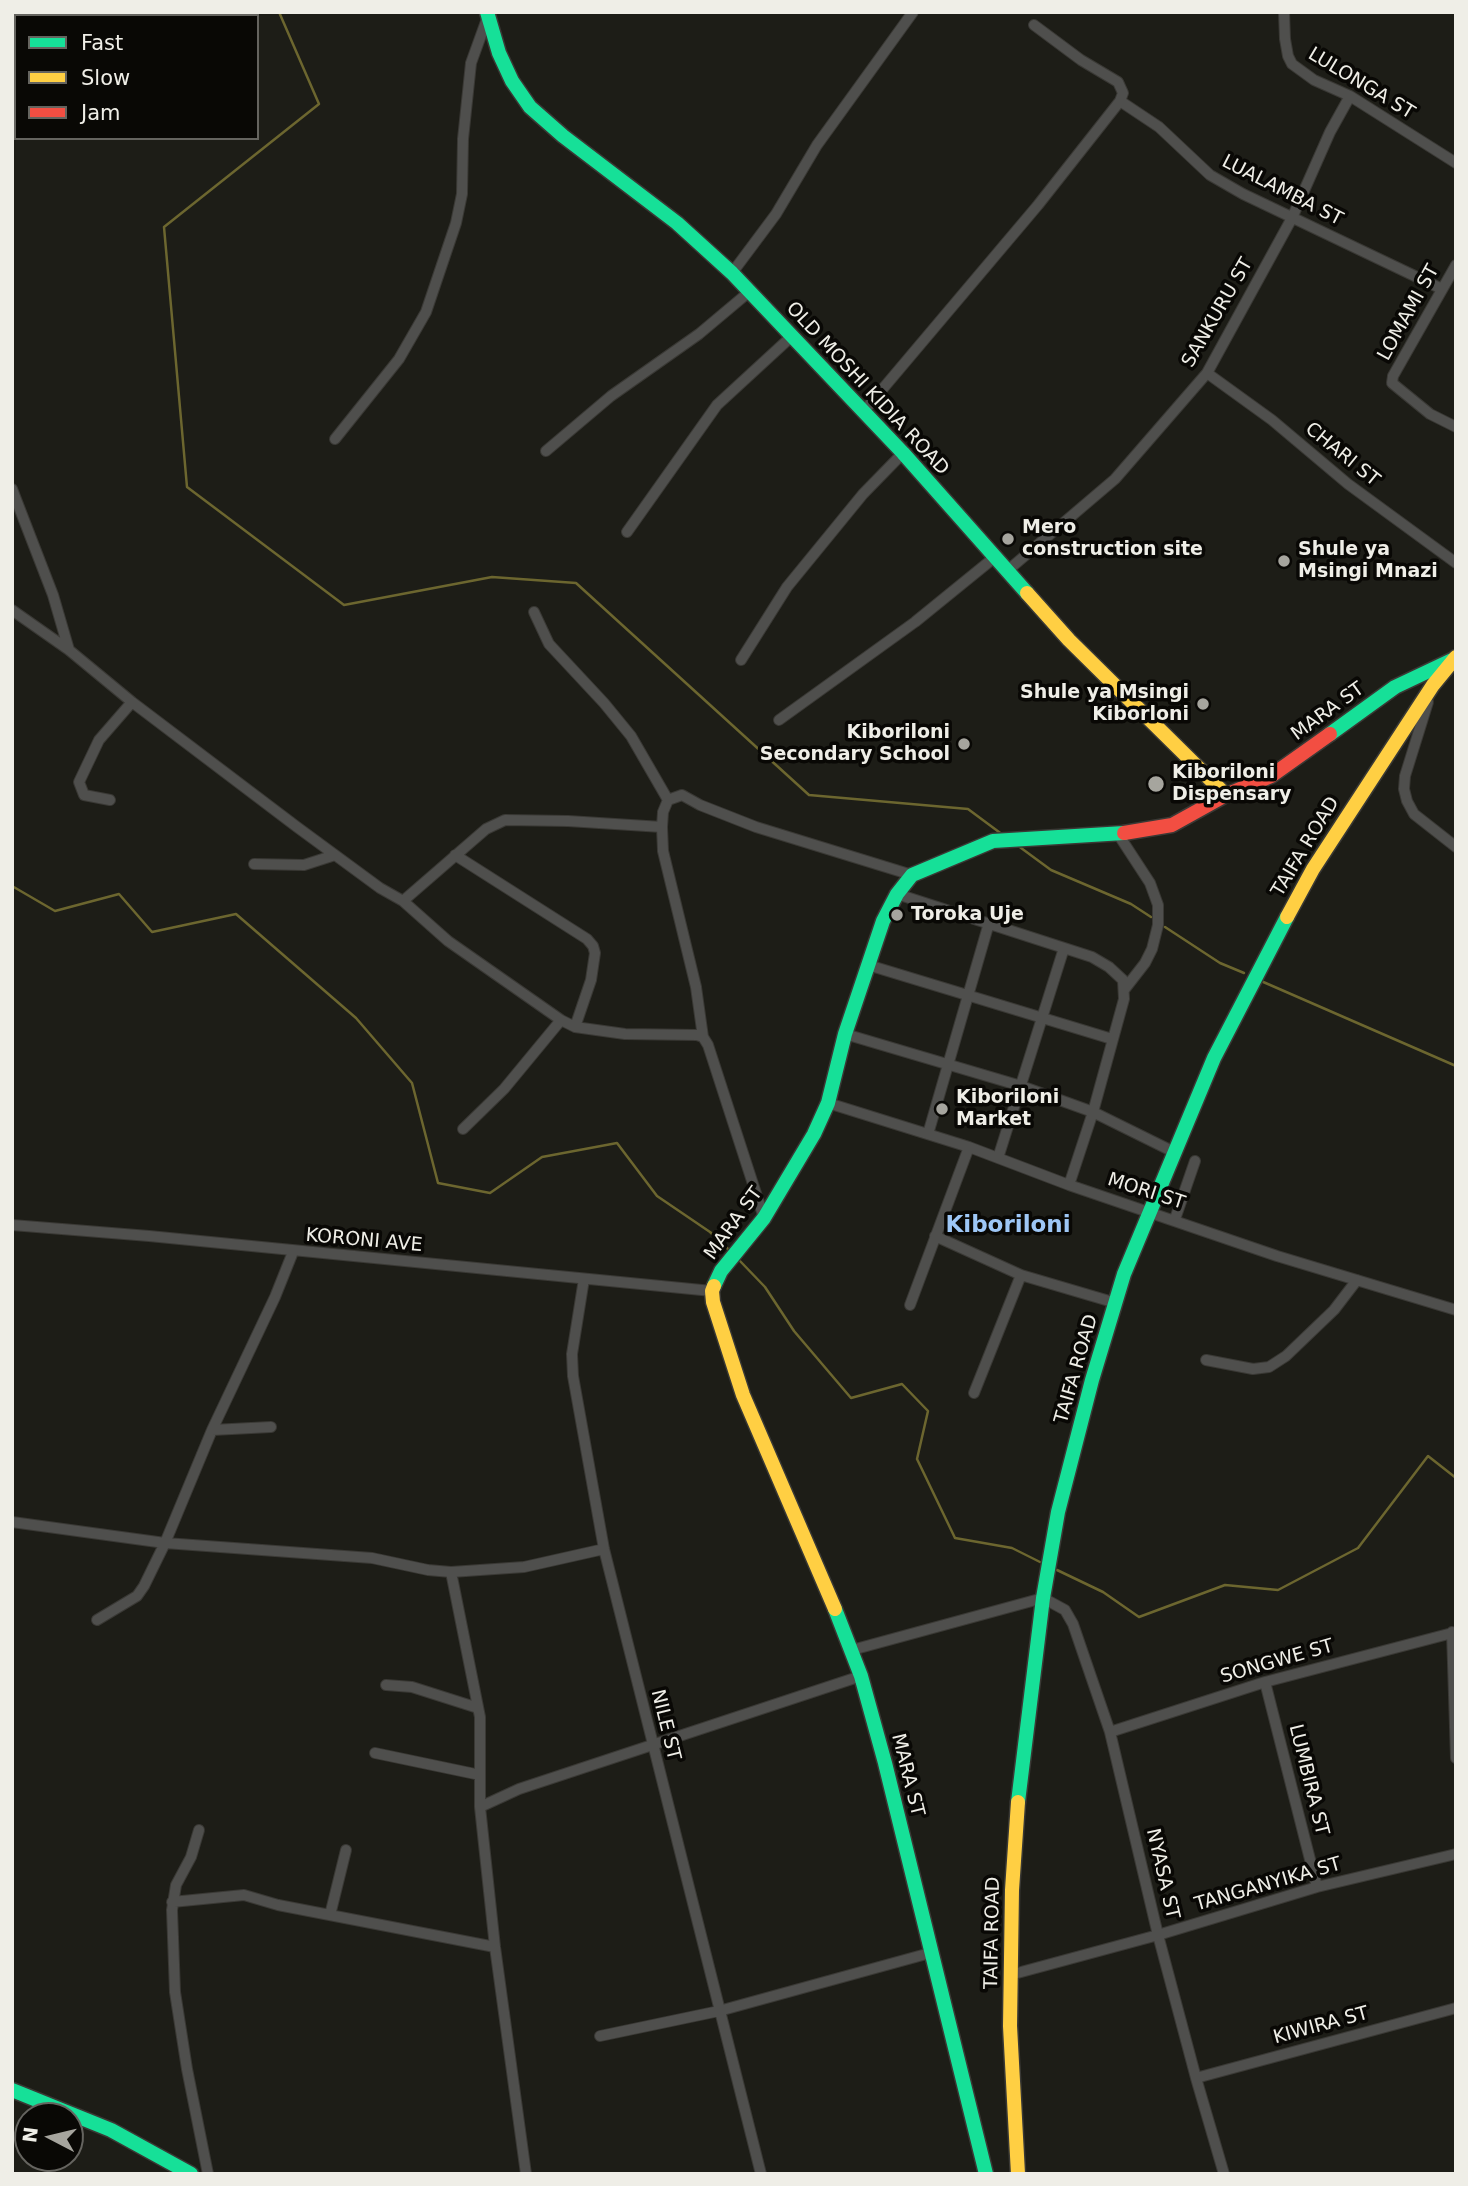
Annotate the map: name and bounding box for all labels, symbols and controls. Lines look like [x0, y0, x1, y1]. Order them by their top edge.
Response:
legend [14, 14, 259, 140]
text: Fast [81, 31, 123, 55]
street label: LULONGA ST [1304, 43, 1418, 125]
text: Slow [81, 66, 130, 90]
text: Jam [81, 101, 121, 125]
street label: LUALAMBA ST [1218, 151, 1346, 231]
street label: SANKURU ST [1178, 254, 1258, 372]
street label: LOMAMI ST [1373, 261, 1445, 365]
street label: OLD MOSHI KIDIA ROAD [781, 298, 953, 480]
street label: CHARI ST [1300, 418, 1384, 492]
place label: Mero construction site [1022, 517, 1203, 561]
marker: Mero construction site [1000, 531, 1016, 547]
place label: Shule ya Msingi Mnazi [1298, 539, 1438, 583]
marker: Shule ya Msingi Mnazi [1276, 553, 1292, 569]
street label: MARA ST [1287, 678, 1369, 746]
place label: Shule ya Msingi Kiborloni [1020, 682, 1189, 726]
marker: Shule ya Msingi Kiborloni [1195, 696, 1211, 712]
place label: Kiboriloni Secondary School [760, 722, 950, 766]
marker: Kiboriloni Secondary School [956, 736, 972, 752]
place label: Kiboriloni Dispensary [1172, 762, 1291, 806]
marker: Kiboriloni Dispensary [1146, 774, 1166, 794]
street label: TAIFA ROAD [1267, 793, 1345, 901]
place label: Toroka Uje [911, 904, 1024, 926]
marker: Toroka Uje [889, 907, 905, 923]
place label: Kiboriloni Market [956, 1087, 1059, 1131]
marker: Kiboriloni Market [934, 1101, 950, 1117]
street label: MORI ST [1105, 1169, 1187, 1215]
street label: MARA ST [700, 1183, 768, 1265]
district label: Kiboriloni [945, 1212, 1071, 1240]
street label: KORONI AVE [305, 1225, 423, 1257]
street label: TAIFA ROAD [1051, 1312, 1103, 1426]
street label: SONGWE ST [1218, 1635, 1336, 1689]
street label: NILE ST [645, 1687, 685, 1763]
street label: LUMBIRA ST [1283, 1722, 1333, 1838]
street label: MARA ST [886, 1731, 928, 1819]
street label: NYASA ST [1140, 1826, 1184, 1922]
street label: TANGANYIKA ST [1192, 1853, 1344, 1917]
street label: TAIFA ROAD [981, 1877, 1005, 1989]
street label: KIWIRA ST [1271, 2002, 1371, 2050]
north arrow [14, 2102, 84, 2172]
text: N [18, 2125, 42, 2144]

